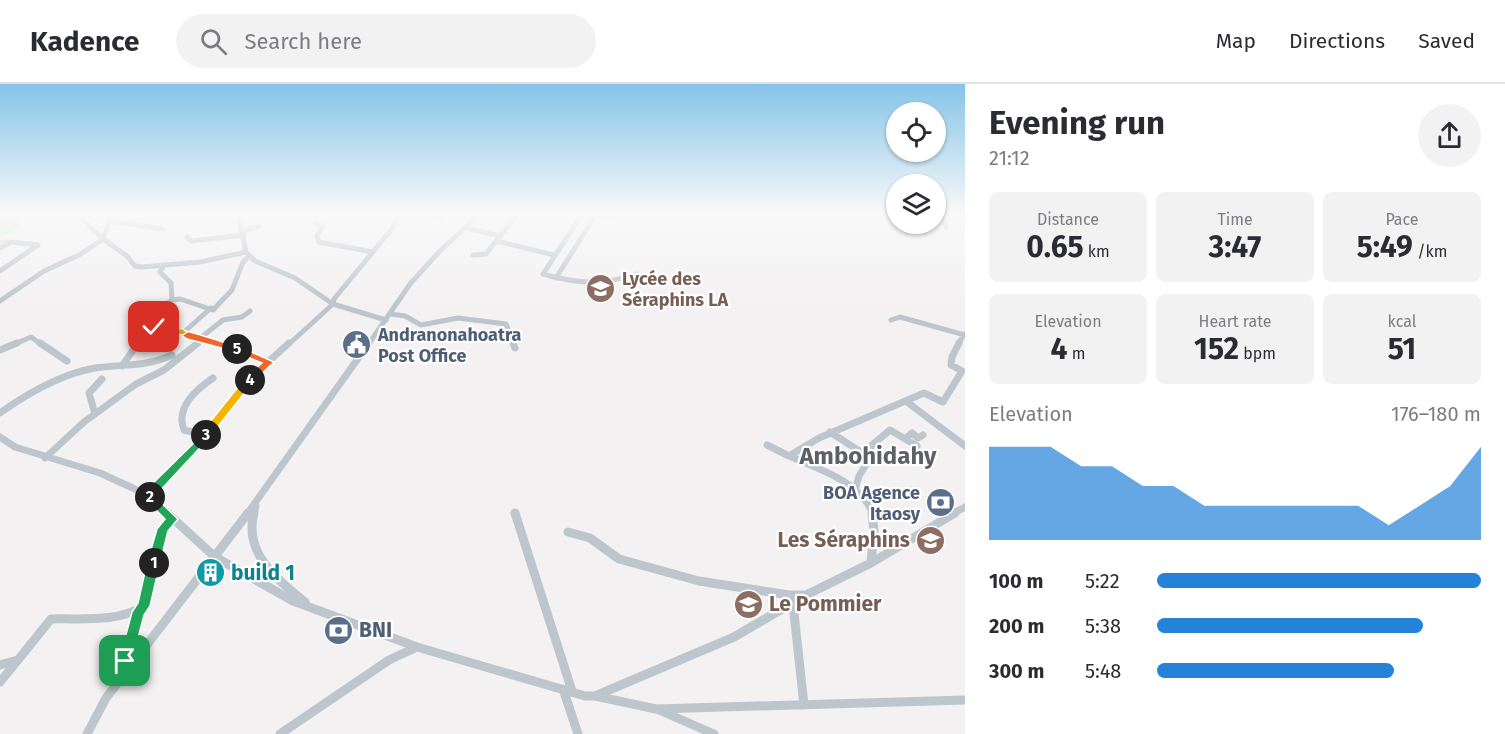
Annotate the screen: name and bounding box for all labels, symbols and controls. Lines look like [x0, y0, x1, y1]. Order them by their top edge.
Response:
search box [176, 14, 596, 68]
text: Kadence [30, 25, 140, 58]
icon: search [197, 25, 230, 58]
text: Search here [245, 28, 362, 55]
text: Map [1216, 28, 1256, 54]
text: Directions [1289, 28, 1385, 54]
text: Saved [1418, 28, 1475, 54]
map controls [886, 102, 946, 234]
button: locate [886, 102, 946, 162]
text: Evening run [989, 103, 1165, 143]
button: share [1418, 104, 1481, 167]
text: 21:12 [989, 146, 1030, 170]
button: layers [886, 174, 946, 234]
text: Distance [1037, 210, 1099, 229]
text: Time [1217, 210, 1253, 229]
text: Pace [1385, 210, 1419, 229]
text: 0.65 [1026, 229, 1084, 265]
text: 3:47 [1209, 229, 1261, 265]
text: 5:49 [1357, 229, 1413, 265]
text: km [1084, 242, 1110, 261]
text: /km [1413, 242, 1447, 261]
place label: Lycée des Séraphins LA [622, 268, 728, 311]
school or university icon: Lycée des Séraphins LA [585, 273, 617, 305]
pin [128, 301, 179, 352]
icon: check [137, 310, 170, 343]
text: Elevation [1034, 312, 1102, 331]
text: Heart rate [1199, 312, 1271, 331]
text: kcal [1388, 312, 1416, 331]
place label: Andranonahoatra Post Office [377, 324, 522, 367]
public building icon: Andranonahoatra Post Office [341, 329, 373, 361]
text: 4 [1051, 331, 1068, 367]
text: 152 [1194, 331, 1239, 367]
text: 51 [1388, 331, 1416, 367]
pin: 5 [222, 334, 252, 364]
text: 5 [233, 339, 241, 358]
text: m [1068, 344, 1085, 363]
text: bpm [1239, 344, 1276, 363]
pin: 4 [235, 365, 265, 395]
text: 4 [245, 370, 255, 389]
text: Elevation [989, 402, 1073, 426]
text: 176–180 m [1391, 402, 1481, 426]
pin: 3 [191, 420, 221, 450]
text: 3 [202, 425, 210, 444]
district label: Ambohidahy [798, 442, 937, 470]
pin: 2 [135, 482, 165, 512]
place label: BOA Agence Itaosy [823, 482, 921, 525]
text: 2 [146, 487, 154, 506]
bank icon: BOA Agence Itaosy [925, 487, 957, 519]
school or university icon: Les Séraphins [915, 524, 947, 556]
place label: Les Séraphins [777, 527, 910, 553]
pin: 1 [139, 548, 169, 578]
text: 1 [150, 553, 158, 572]
building icon: build 1 [194, 557, 226, 589]
place label: build 1 [231, 560, 295, 586]
text: 100 m [989, 569, 1043, 593]
text: 5:22 [1085, 569, 1120, 593]
school or university icon: Le Pommier [732, 588, 764, 620]
place label: Le Pommier [769, 591, 882, 617]
bank icon: BNI [322, 614, 354, 646]
text: 200 m [989, 614, 1044, 638]
text: 5:38 [1085, 614, 1121, 638]
place label: BNI [359, 617, 392, 643]
pin [99, 635, 150, 686]
icon: arrive [108, 644, 141, 677]
text: 300 m [989, 659, 1044, 683]
text: 5:48 [1085, 659, 1121, 683]

